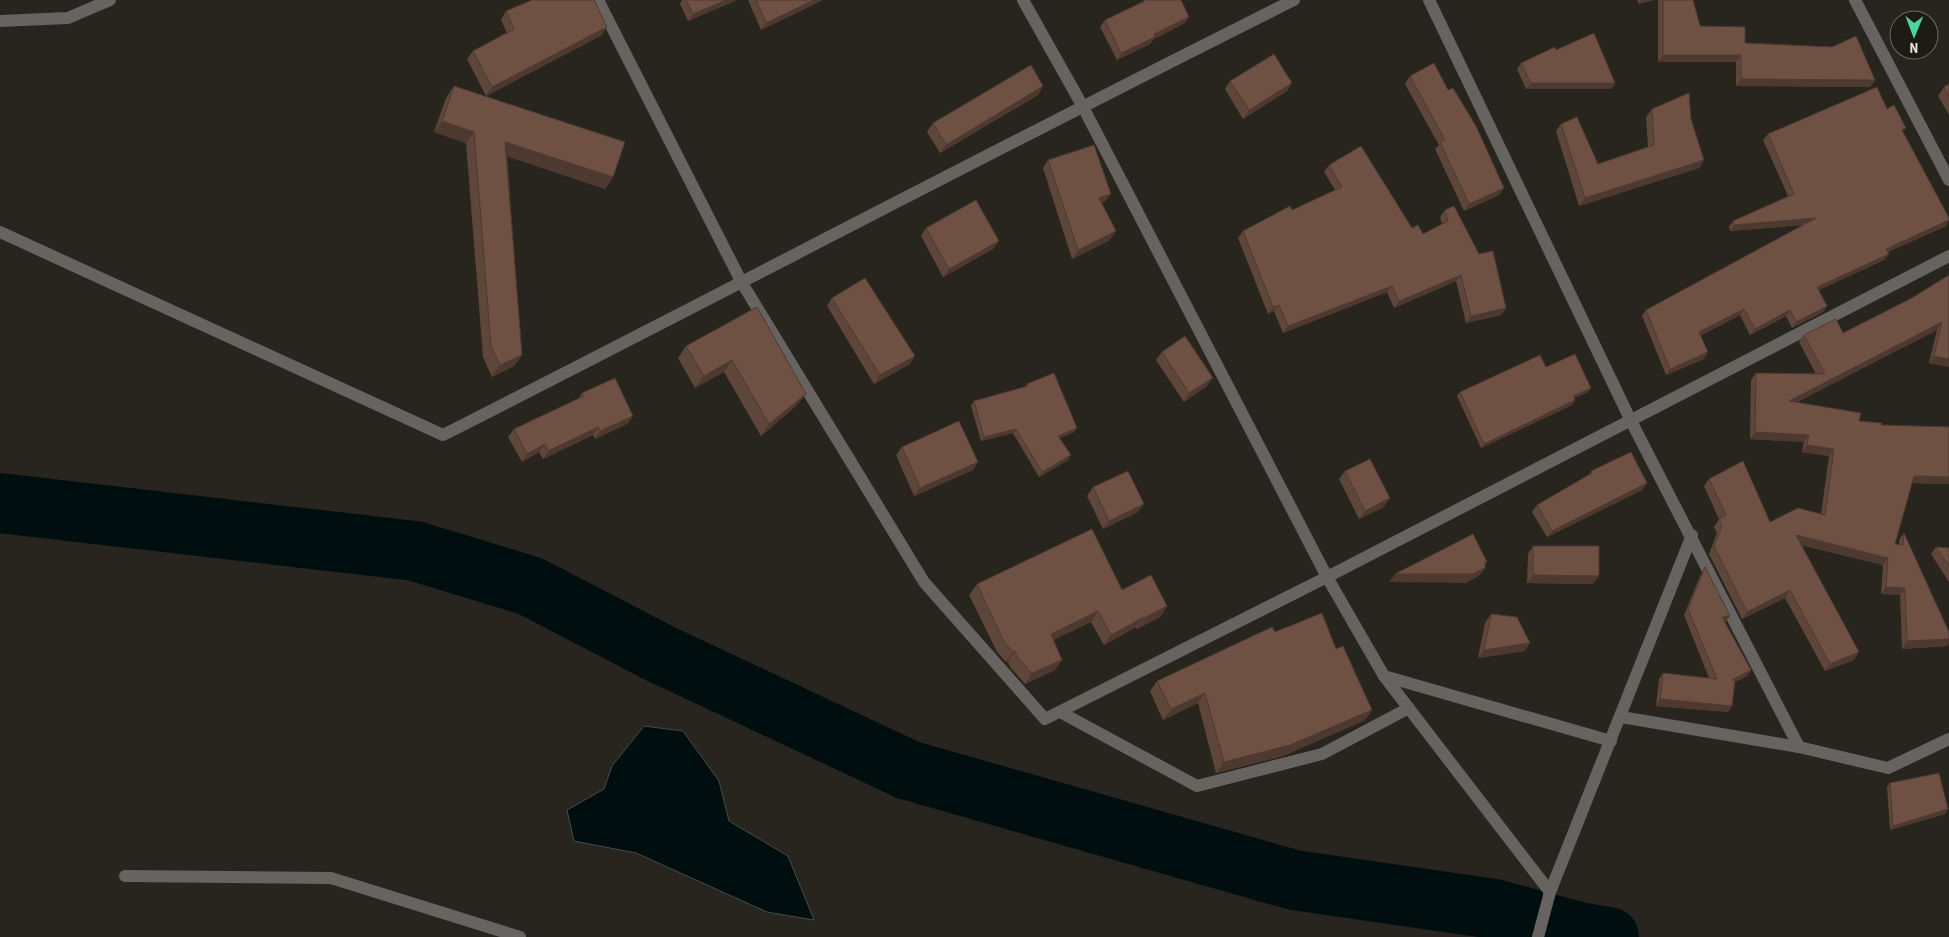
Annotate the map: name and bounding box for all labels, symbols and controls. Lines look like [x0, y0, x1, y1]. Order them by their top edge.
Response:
north arrow [1889, 10, 1939, 60]
text: N [1909, 40, 1918, 56]

